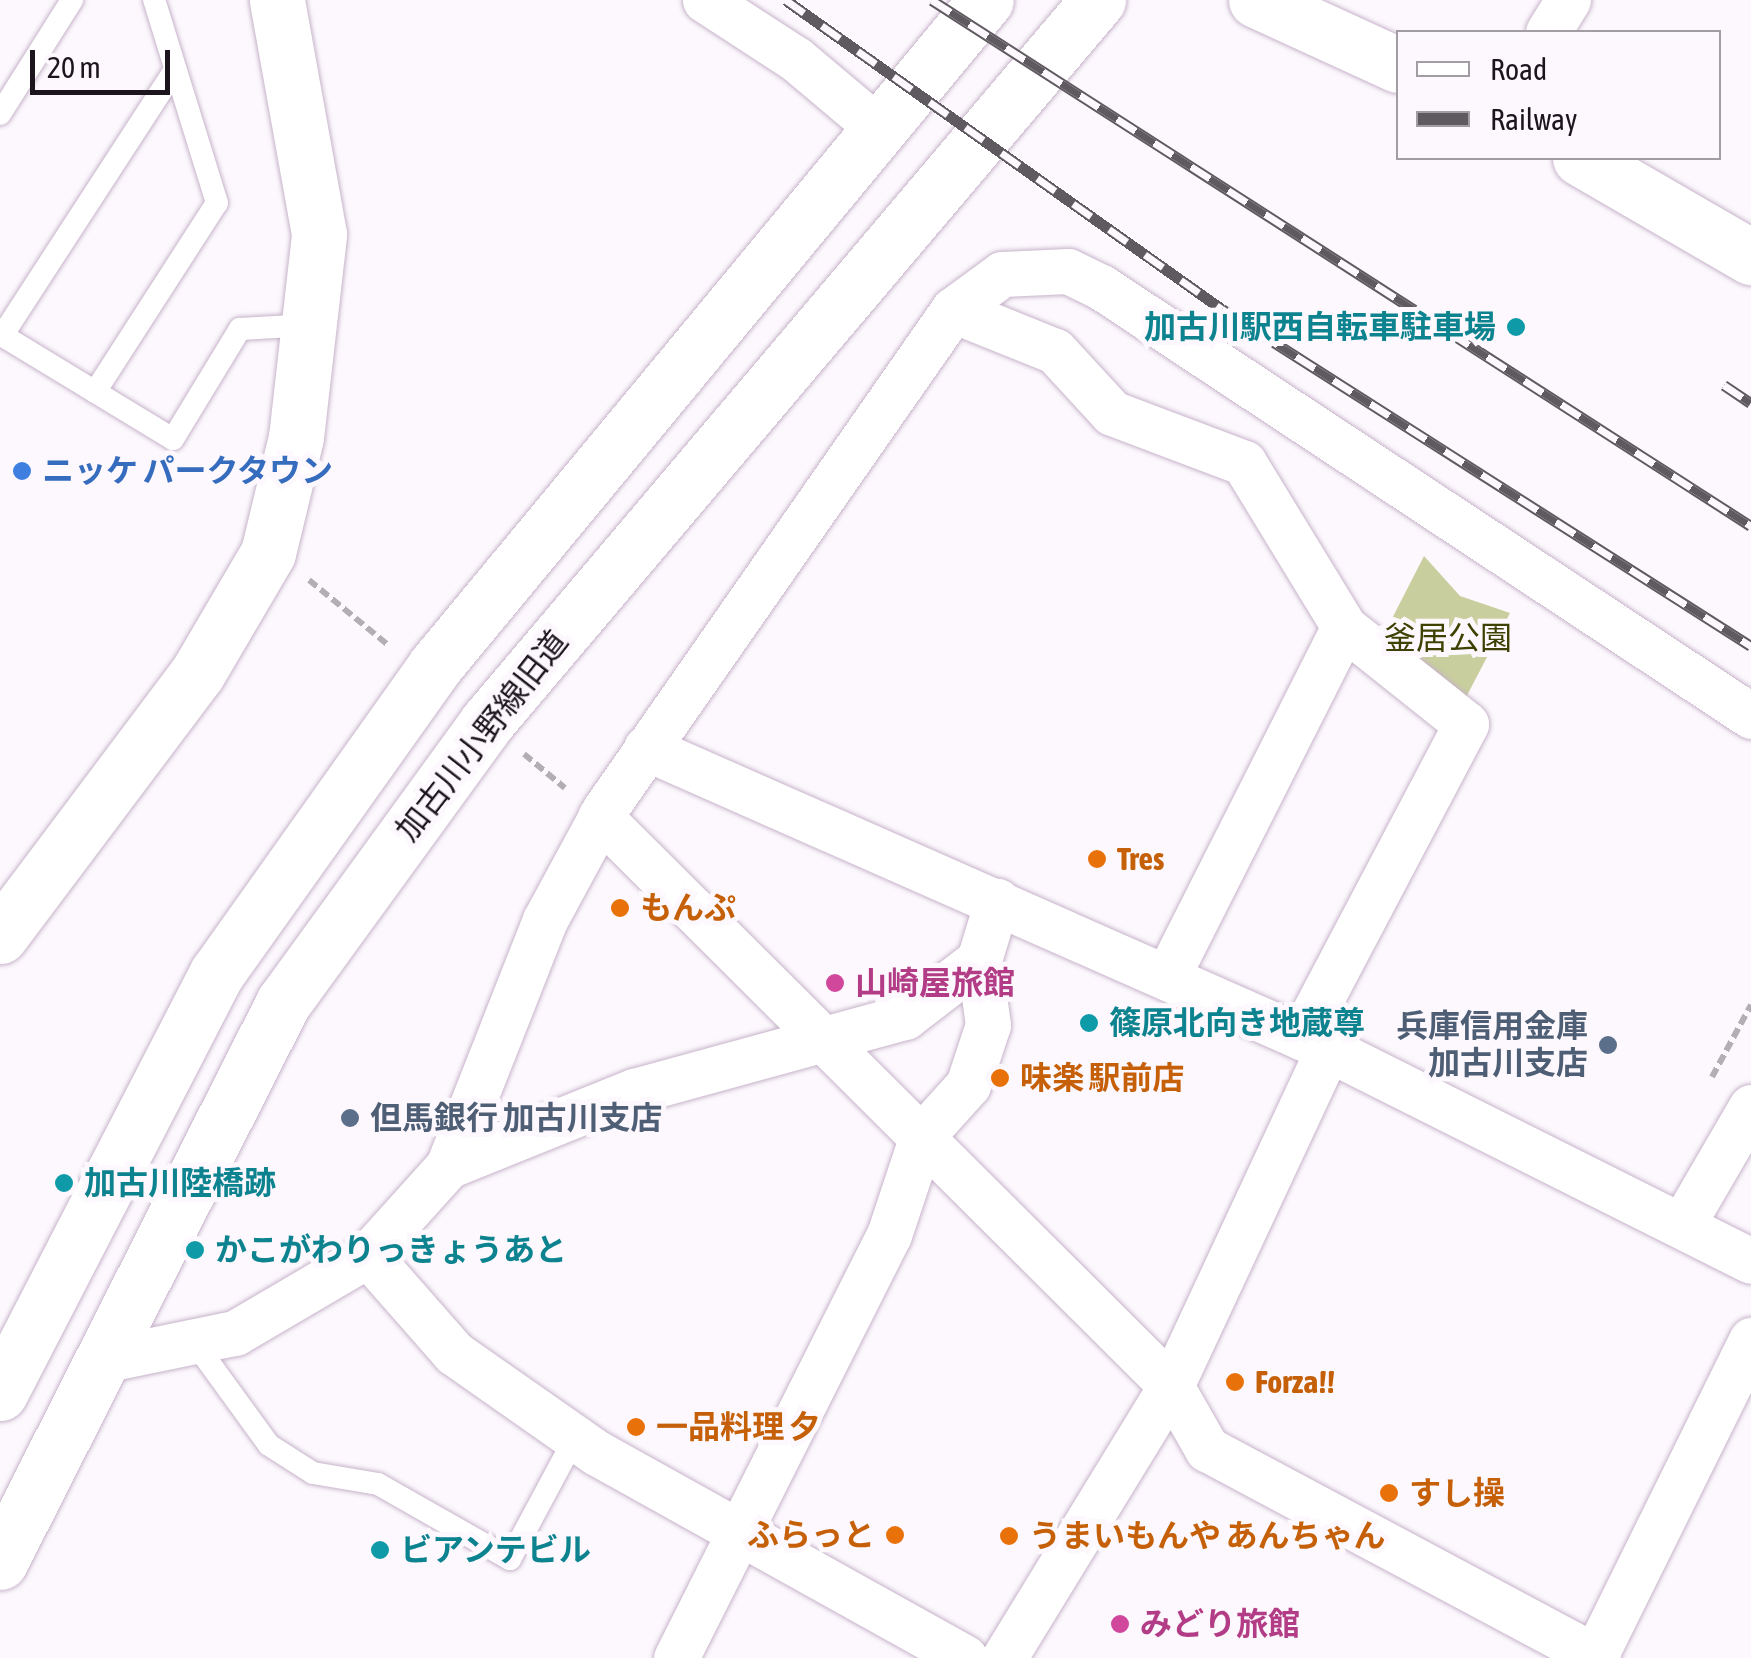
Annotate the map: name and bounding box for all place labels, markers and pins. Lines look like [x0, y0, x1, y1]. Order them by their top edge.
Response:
place label: 加古川駅西自転車駐車場 [1144, 308, 1496, 346]
marker: 加古川駅西自転車駐車場 [1505, 316, 1527, 338]
place label: ニッケ パークタウン [42, 452, 334, 490]
marker: ニッケ パークタウン [11, 460, 33, 482]
place label: Tres [1117, 840, 1164, 878]
marker: Tres [1086, 848, 1108, 870]
place label: もんぷ [640, 889, 736, 927]
marker: もんぷ [609, 897, 631, 919]
place label: 山崎屋旅館 [855, 964, 1015, 1002]
marker: 山崎屋旅館 [824, 972, 846, 994]
place label: 篠原北向き地蔵尊 [1109, 1004, 1365, 1042]
place label: 兵庫信用金庫 加古川支店 [1396, 1008, 1588, 1083]
marker: 篠原北向き地蔵尊 [1078, 1012, 1100, 1034]
marker: 兵庫信用金庫 加古川支店 [1597, 1034, 1619, 1056]
place label: 味楽 駅前店 [1020, 1059, 1184, 1097]
marker: 味楽 駅前店 [989, 1067, 1011, 1089]
place label: 但馬銀行 加古川支店 [370, 1099, 662, 1137]
marker: 但馬銀行 加古川支店 [339, 1107, 361, 1129]
place label: 加古川陸橋跡 [84, 1164, 276, 1202]
marker: 加古川陸橋跡 [53, 1172, 75, 1194]
place label: かこがわりっきょうあと [215, 1231, 567, 1269]
marker: かこがわりっきょうあと [184, 1239, 206, 1261]
place label: Forza!! [1255, 1363, 1335, 1401]
marker: Forza!! [1224, 1371, 1246, 1393]
place label: 一品料理 夕 [656, 1408, 820, 1446]
marker: 一品料理 夕 [625, 1416, 647, 1438]
place label: すし操 [1409, 1474, 1505, 1512]
marker: すし操 [1378, 1482, 1400, 1504]
place label: ふらっと [747, 1516, 875, 1554]
place label: うまいもんや あんちゃん [1029, 1517, 1385, 1555]
marker: ふらっと [884, 1524, 906, 1546]
marker: うまいもんや あんちゃん [998, 1525, 1020, 1547]
place label: ビアンテビル [400, 1531, 592, 1569]
marker: ビアンテビル [369, 1539, 391, 1561]
place label: みどり旅館 [1140, 1605, 1300, 1643]
marker: みどり旅館 [1109, 1613, 1131, 1635]

